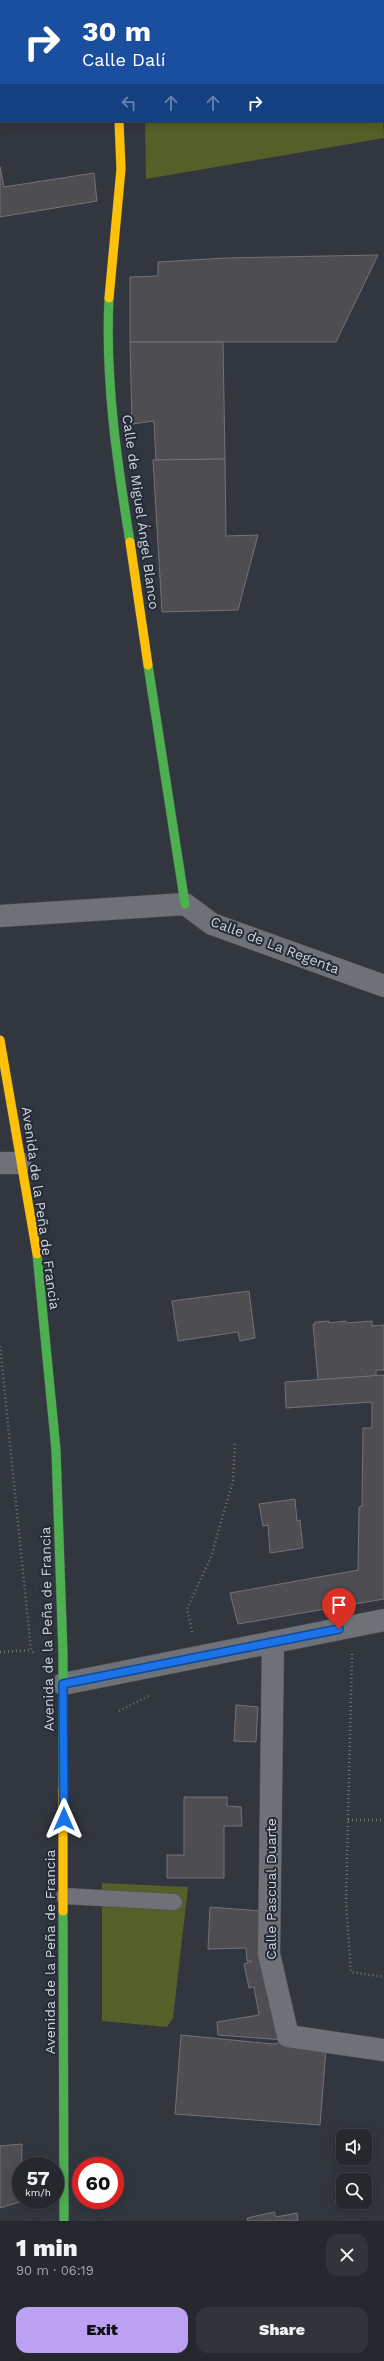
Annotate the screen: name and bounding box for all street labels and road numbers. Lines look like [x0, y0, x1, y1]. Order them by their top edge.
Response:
street label: Calle de Miguel Ángel Blanco [119, 413, 163, 611]
street label: Calle de La Regenta [208, 913, 342, 977]
street label: Avenida de la Peña de Francia [19, 1106, 63, 1311]
street label: Avenida de la Peña de Francia [37, 1526, 57, 1731]
street label: Calle Pascual Duarte [263, 1818, 279, 1960]
street label: Avenida de la Peña de Francia [42, 1850, 58, 2054]

